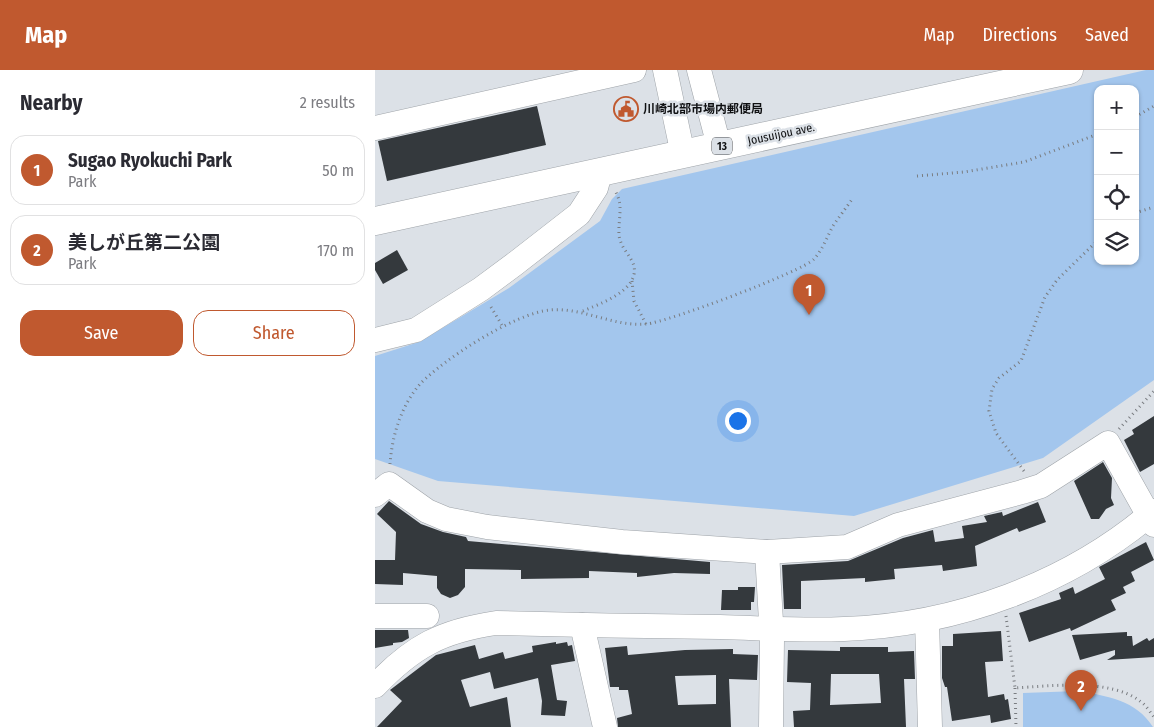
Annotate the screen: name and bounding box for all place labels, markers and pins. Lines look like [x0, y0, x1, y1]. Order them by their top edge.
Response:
public building icon: 川崎北部市場内郵便局 [613, 96, 639, 122]
place label: 川崎北部市場内郵便局 [643, 102, 763, 116]
pin: 1 [793, 274, 825, 315]
pin: 2 [1065, 670, 1097, 711]

